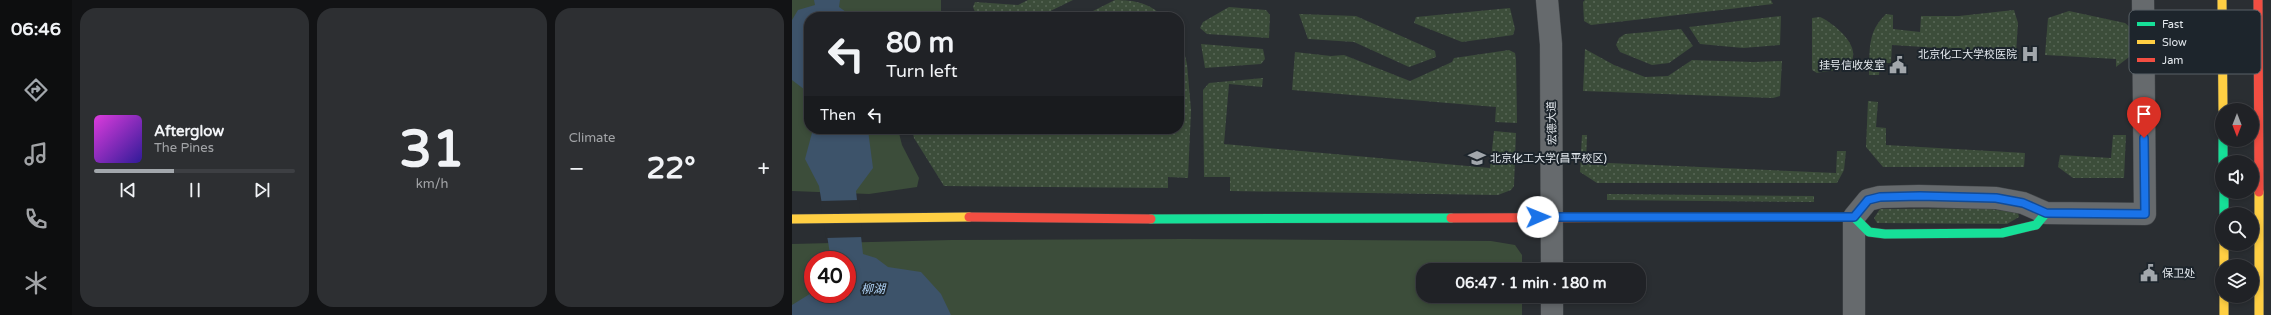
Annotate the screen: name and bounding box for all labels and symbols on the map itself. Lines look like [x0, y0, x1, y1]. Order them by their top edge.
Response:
legend [2129, 10, 2261, 74]
text: Fast [2162, 18, 2183, 31]
text: Slow [2162, 36, 2187, 49]
hospital icon: 北京化工大学校医院 [2020, 44, 2040, 64]
place label: 北京化工大学校医院 [1918, 48, 2017, 61]
text: Jam [2162, 54, 2183, 67]
public building icon: 挂号信收发室 [1888, 55, 1908, 75]
place label: 挂号信收发室 [1819, 59, 1885, 72]
pin [2127, 97, 2161, 138]
street label: 宏德大道 [1545, 101, 1559, 145]
north arrow [2215, 103, 2259, 147]
school or university icon: 北京化工大学(昌平校区) [1467, 148, 1487, 168]
place label: 北京化工大学(昌平校区) [1490, 152, 1607, 165]
position arrow [1517, 196, 1559, 238]
speed limit sign: 40 [804, 251, 856, 303]
public building icon: 保卫处 [2139, 263, 2159, 283]
place label: 保卫处 [2162, 267, 2195, 280]
water label: 柳湖 [861, 282, 887, 296]

